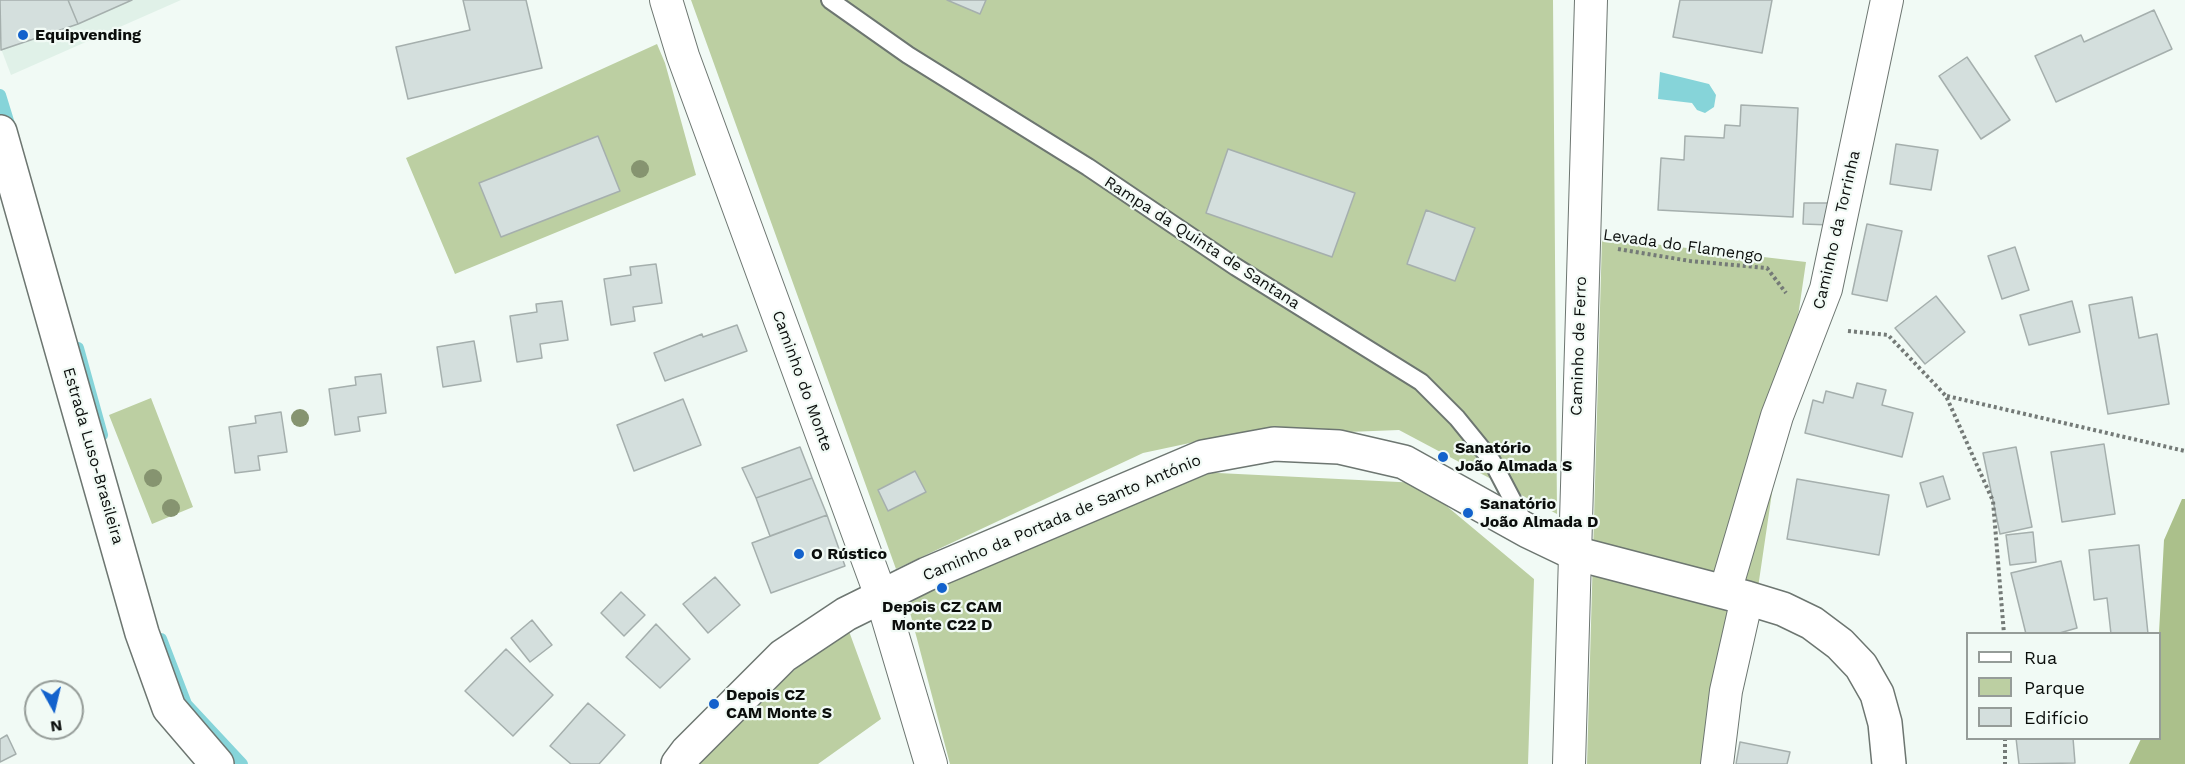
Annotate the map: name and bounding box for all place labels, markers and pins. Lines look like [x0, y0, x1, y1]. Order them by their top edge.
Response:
place label: Equipvending [35, 25, 141, 45]
marker: Equipvending [16, 28, 30, 42]
place label: Sanatório João Almada S [1455, 438, 1572, 476]
marker: Sanatório João Almada S [1436, 450, 1450, 464]
place label: Sanatório João Almada D [1480, 494, 1598, 532]
marker: Sanatório João Almada D [1461, 506, 1475, 520]
place label: O Rústico [811, 544, 887, 564]
marker: O Rústico [792, 547, 806, 561]
marker: Depois CZ CAM Monte C22 D [935, 581, 949, 595]
place label: Depois CZ CAM Monte C22 D [882, 597, 1002, 635]
place label: Depois CZ CAM Monte S [726, 685, 832, 723]
marker: Depois CZ CAM Monte S [707, 697, 721, 711]

